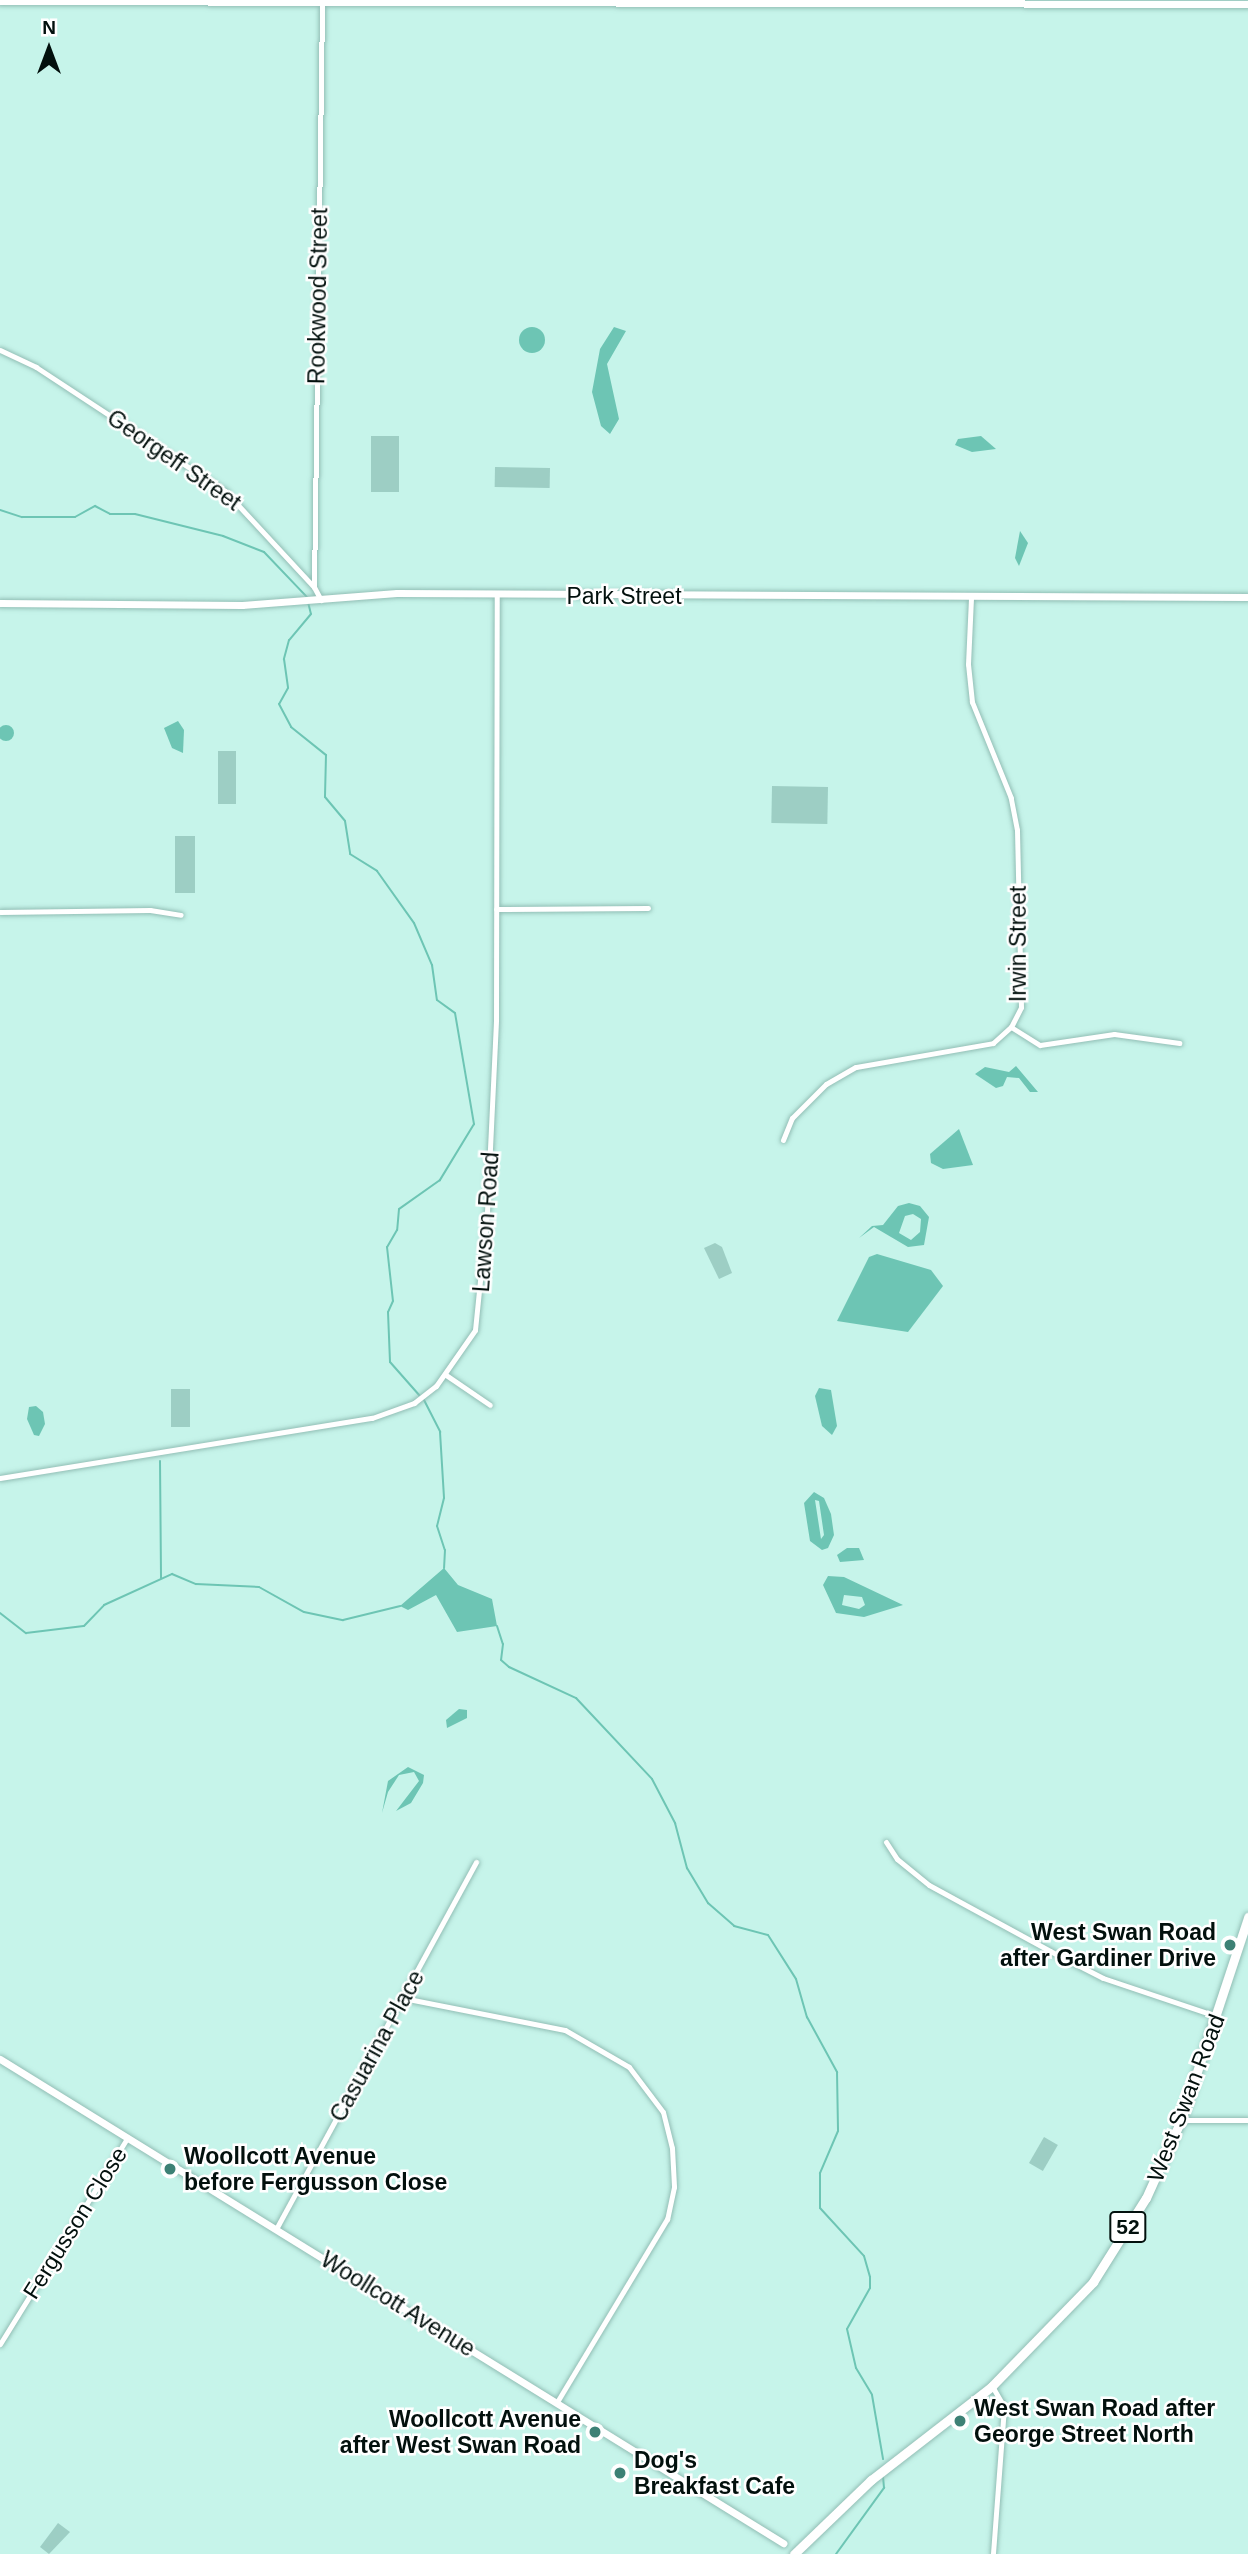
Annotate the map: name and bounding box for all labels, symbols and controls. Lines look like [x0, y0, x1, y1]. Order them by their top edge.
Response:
north arrow [14, 14, 84, 84]
text: N [42, 17, 56, 38]
street label: Rookwood Street [303, 208, 333, 384]
street label: Georgeff Street [102, 404, 246, 516]
street label: Park Street [566, 582, 682, 610]
street label: Irwin Street [1004, 886, 1032, 1002]
street label: Lawson Road [467, 1151, 505, 1293]
place label: West Swan Road after Gardiner Drive [1000, 1918, 1216, 1972]
marker: West Swan Road after Gardiner Drive [1222, 1937, 1238, 1953]
street label: Casuarina Place [324, 1966, 430, 2126]
street label: West Swan Road [1141, 2010, 1231, 2186]
street label: Fergusson Close [17, 2142, 133, 2304]
place label: Woollcott Avenue before Fergusson Close [184, 2142, 447, 2196]
marker: Woollcott Avenue before Fergusson Close [162, 2161, 178, 2177]
road number: 52 [1109, 2210, 1147, 2244]
street label: Woollcott Avenue [315, 2245, 481, 2363]
place label: West Swan Road after George Street North [974, 2394, 1215, 2448]
place label: Woollcott Avenue after West Swan Road [340, 2405, 581, 2459]
marker: West Swan Road after George Street North [952, 2413, 968, 2429]
marker: Woollcott Avenue after West Swan Road [587, 2424, 603, 2440]
place label: Dog's Breakfast Cafe [634, 2446, 795, 2500]
marker: Dog's Breakfast Cafe [612, 2465, 628, 2481]

